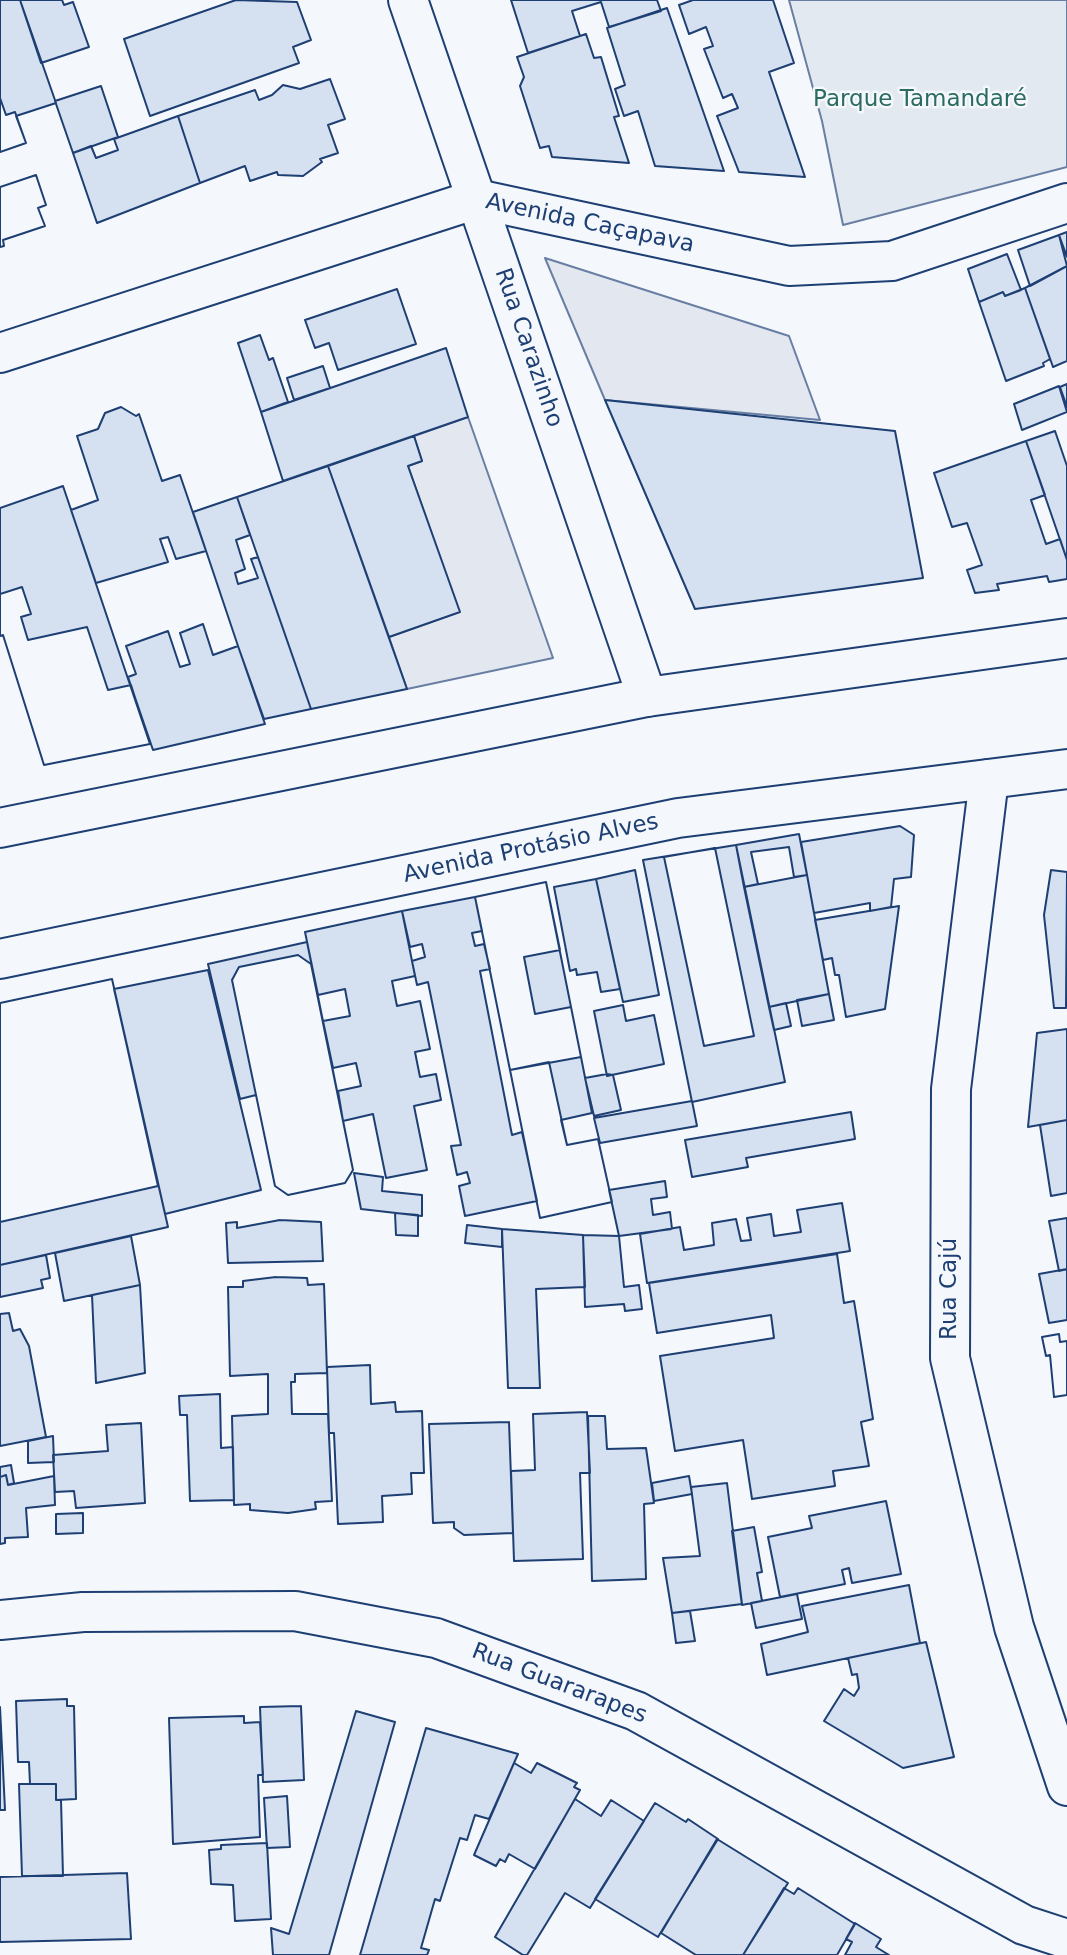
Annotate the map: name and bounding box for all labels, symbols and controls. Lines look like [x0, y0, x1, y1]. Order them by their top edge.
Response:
park label: Parque Tamandaré [813, 86, 1027, 114]
street label: Avenida Caçapava [483, 188, 697, 260]
street label: Rua Carazinho [488, 265, 568, 431]
street label: Avenida Protásio Alves [401, 808, 661, 890]
street label: Rua Cajú [936, 1238, 964, 1340]
street label: Rua Guararapes [468, 1638, 650, 1730]

